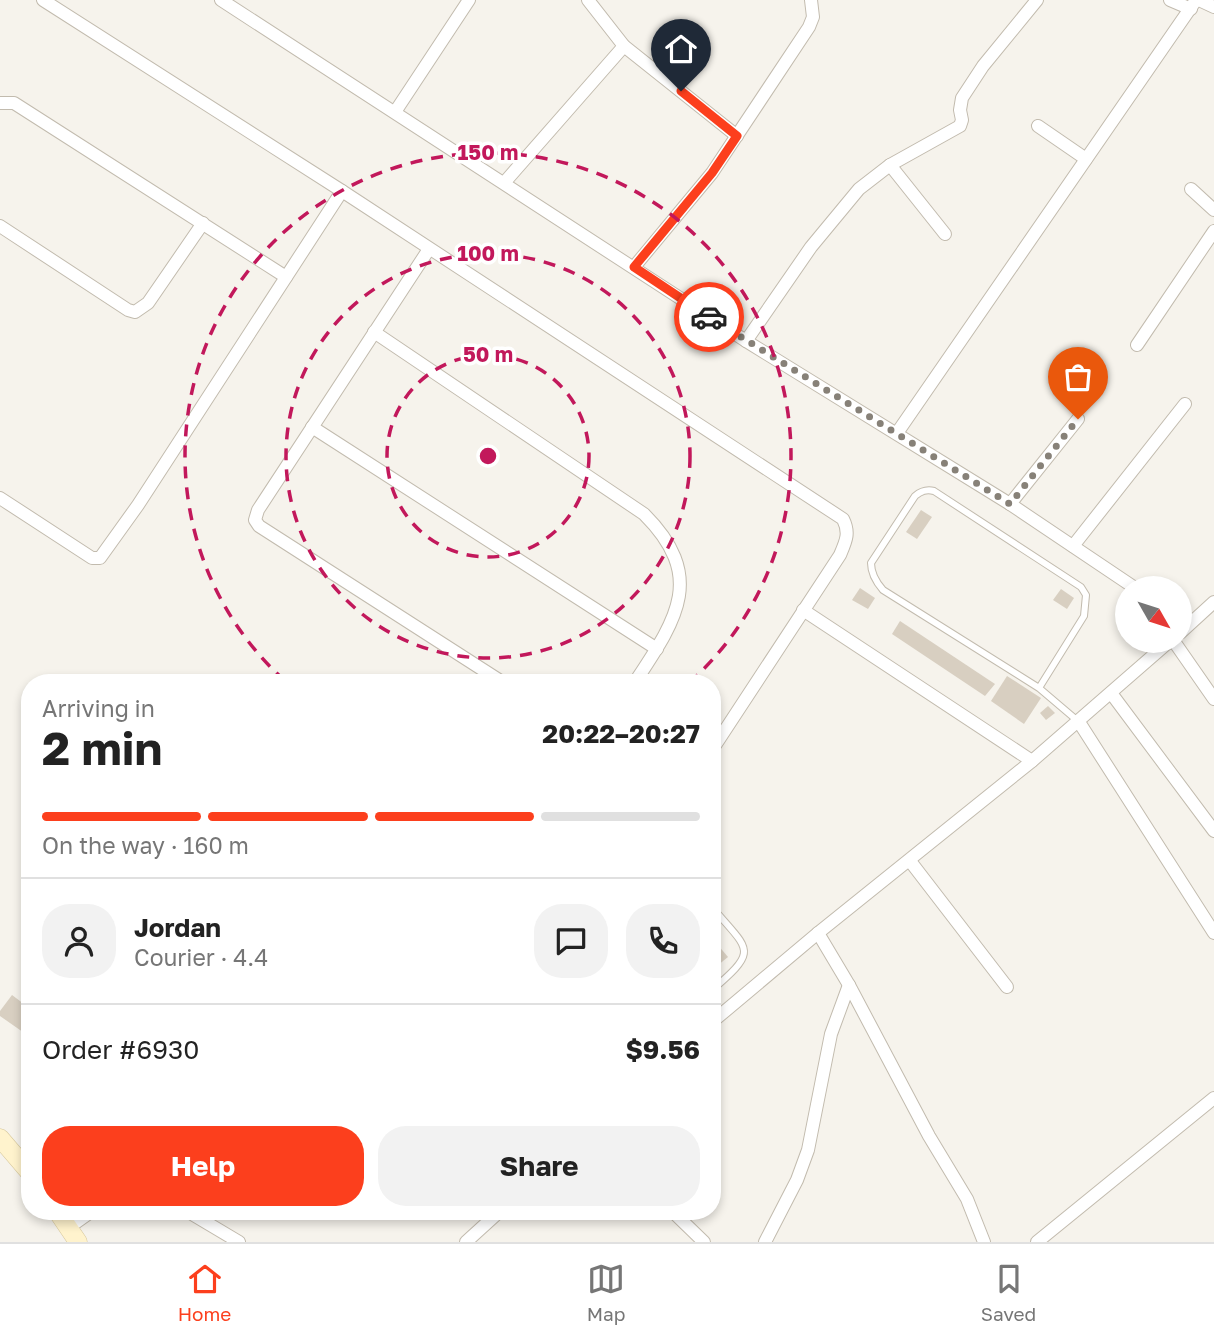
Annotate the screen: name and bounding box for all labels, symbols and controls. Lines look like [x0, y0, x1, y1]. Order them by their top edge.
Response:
pin [651, 19, 711, 91]
icon: home [662, 30, 700, 68]
text: 150 m [458, 139, 518, 165]
text: 100 m [457, 240, 519, 266]
courier [674, 282, 744, 352]
icon: car [690, 298, 728, 336]
text: 50 m [463, 341, 513, 367]
pin [1048, 347, 1108, 419]
icon: bag [1059, 358, 1097, 396]
centre of rings [476, 444, 500, 468]
north arrow [1115, 576, 1192, 653]
map controls [1115, 576, 1192, 653]
text: Arriving in [42, 694, 155, 722]
text: 20:22–20:27 [542, 718, 700, 749]
text: 2 min [42, 720, 162, 775]
text: On the way · 160 m [42, 831, 249, 859]
button: person [42, 904, 116, 978]
button: chat [534, 904, 608, 978]
button: phone [626, 904, 700, 978]
text: Jordan [134, 912, 221, 943]
text: Courier · 4.4 [134, 943, 268, 971]
text: Order #6930 [42, 1034, 199, 1065]
text: $9.56 [625, 1034, 700, 1065]
button: Help [42, 1126, 364, 1206]
button: Share [378, 1126, 700, 1206]
tab: Home [178, 1260, 231, 1325]
tab: Map [587, 1260, 625, 1325]
tab: Saved [981, 1260, 1036, 1325]

